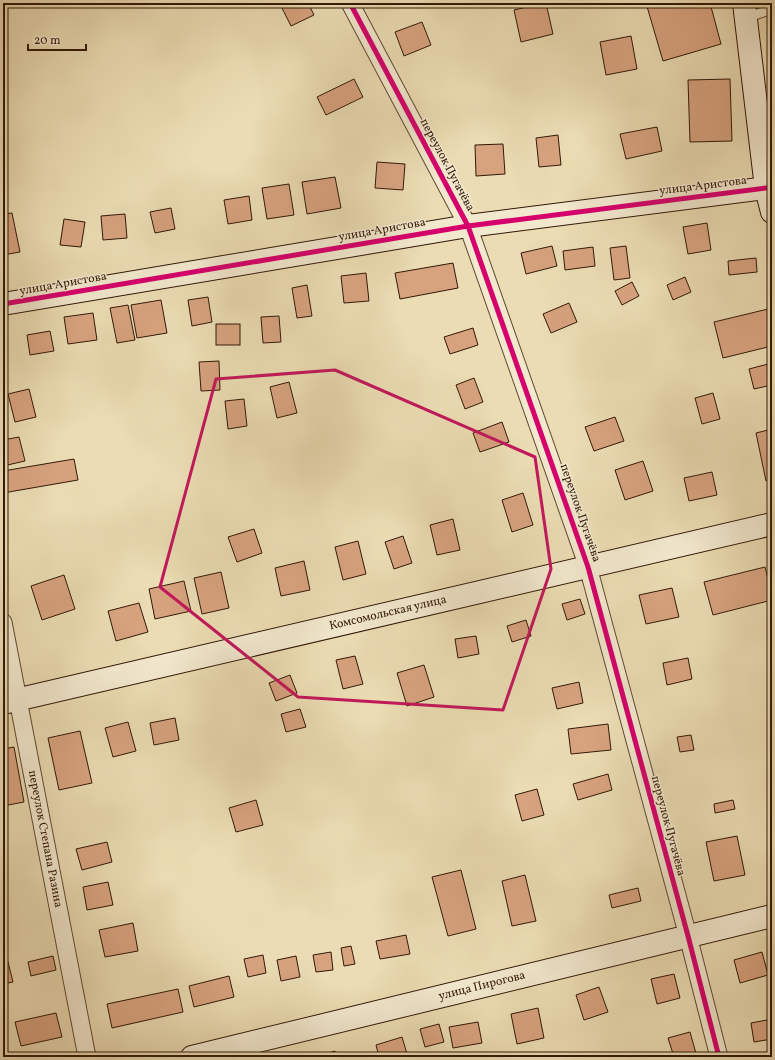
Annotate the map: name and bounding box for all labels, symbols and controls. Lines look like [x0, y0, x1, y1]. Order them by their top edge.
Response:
scale bar [28, 26, 86, 52]
text: 20 m [34, 33, 61, 49]
street label: переулок Пугачёва [416, 116, 478, 214]
street label: улица Аристова [658, 173, 748, 199]
street label: улица Аристова [337, 214, 427, 246]
street label: улица Аристова [18, 268, 108, 300]
street label: переулок Пугачёва [556, 462, 604, 564]
street label: Комсомольская улица [328, 592, 448, 634]
street label: переулок Степана Разина [24, 769, 66, 909]
street label: переулок Пугачёва [647, 774, 689, 878]
street label: улица Пирогова [437, 967, 527, 1005]

